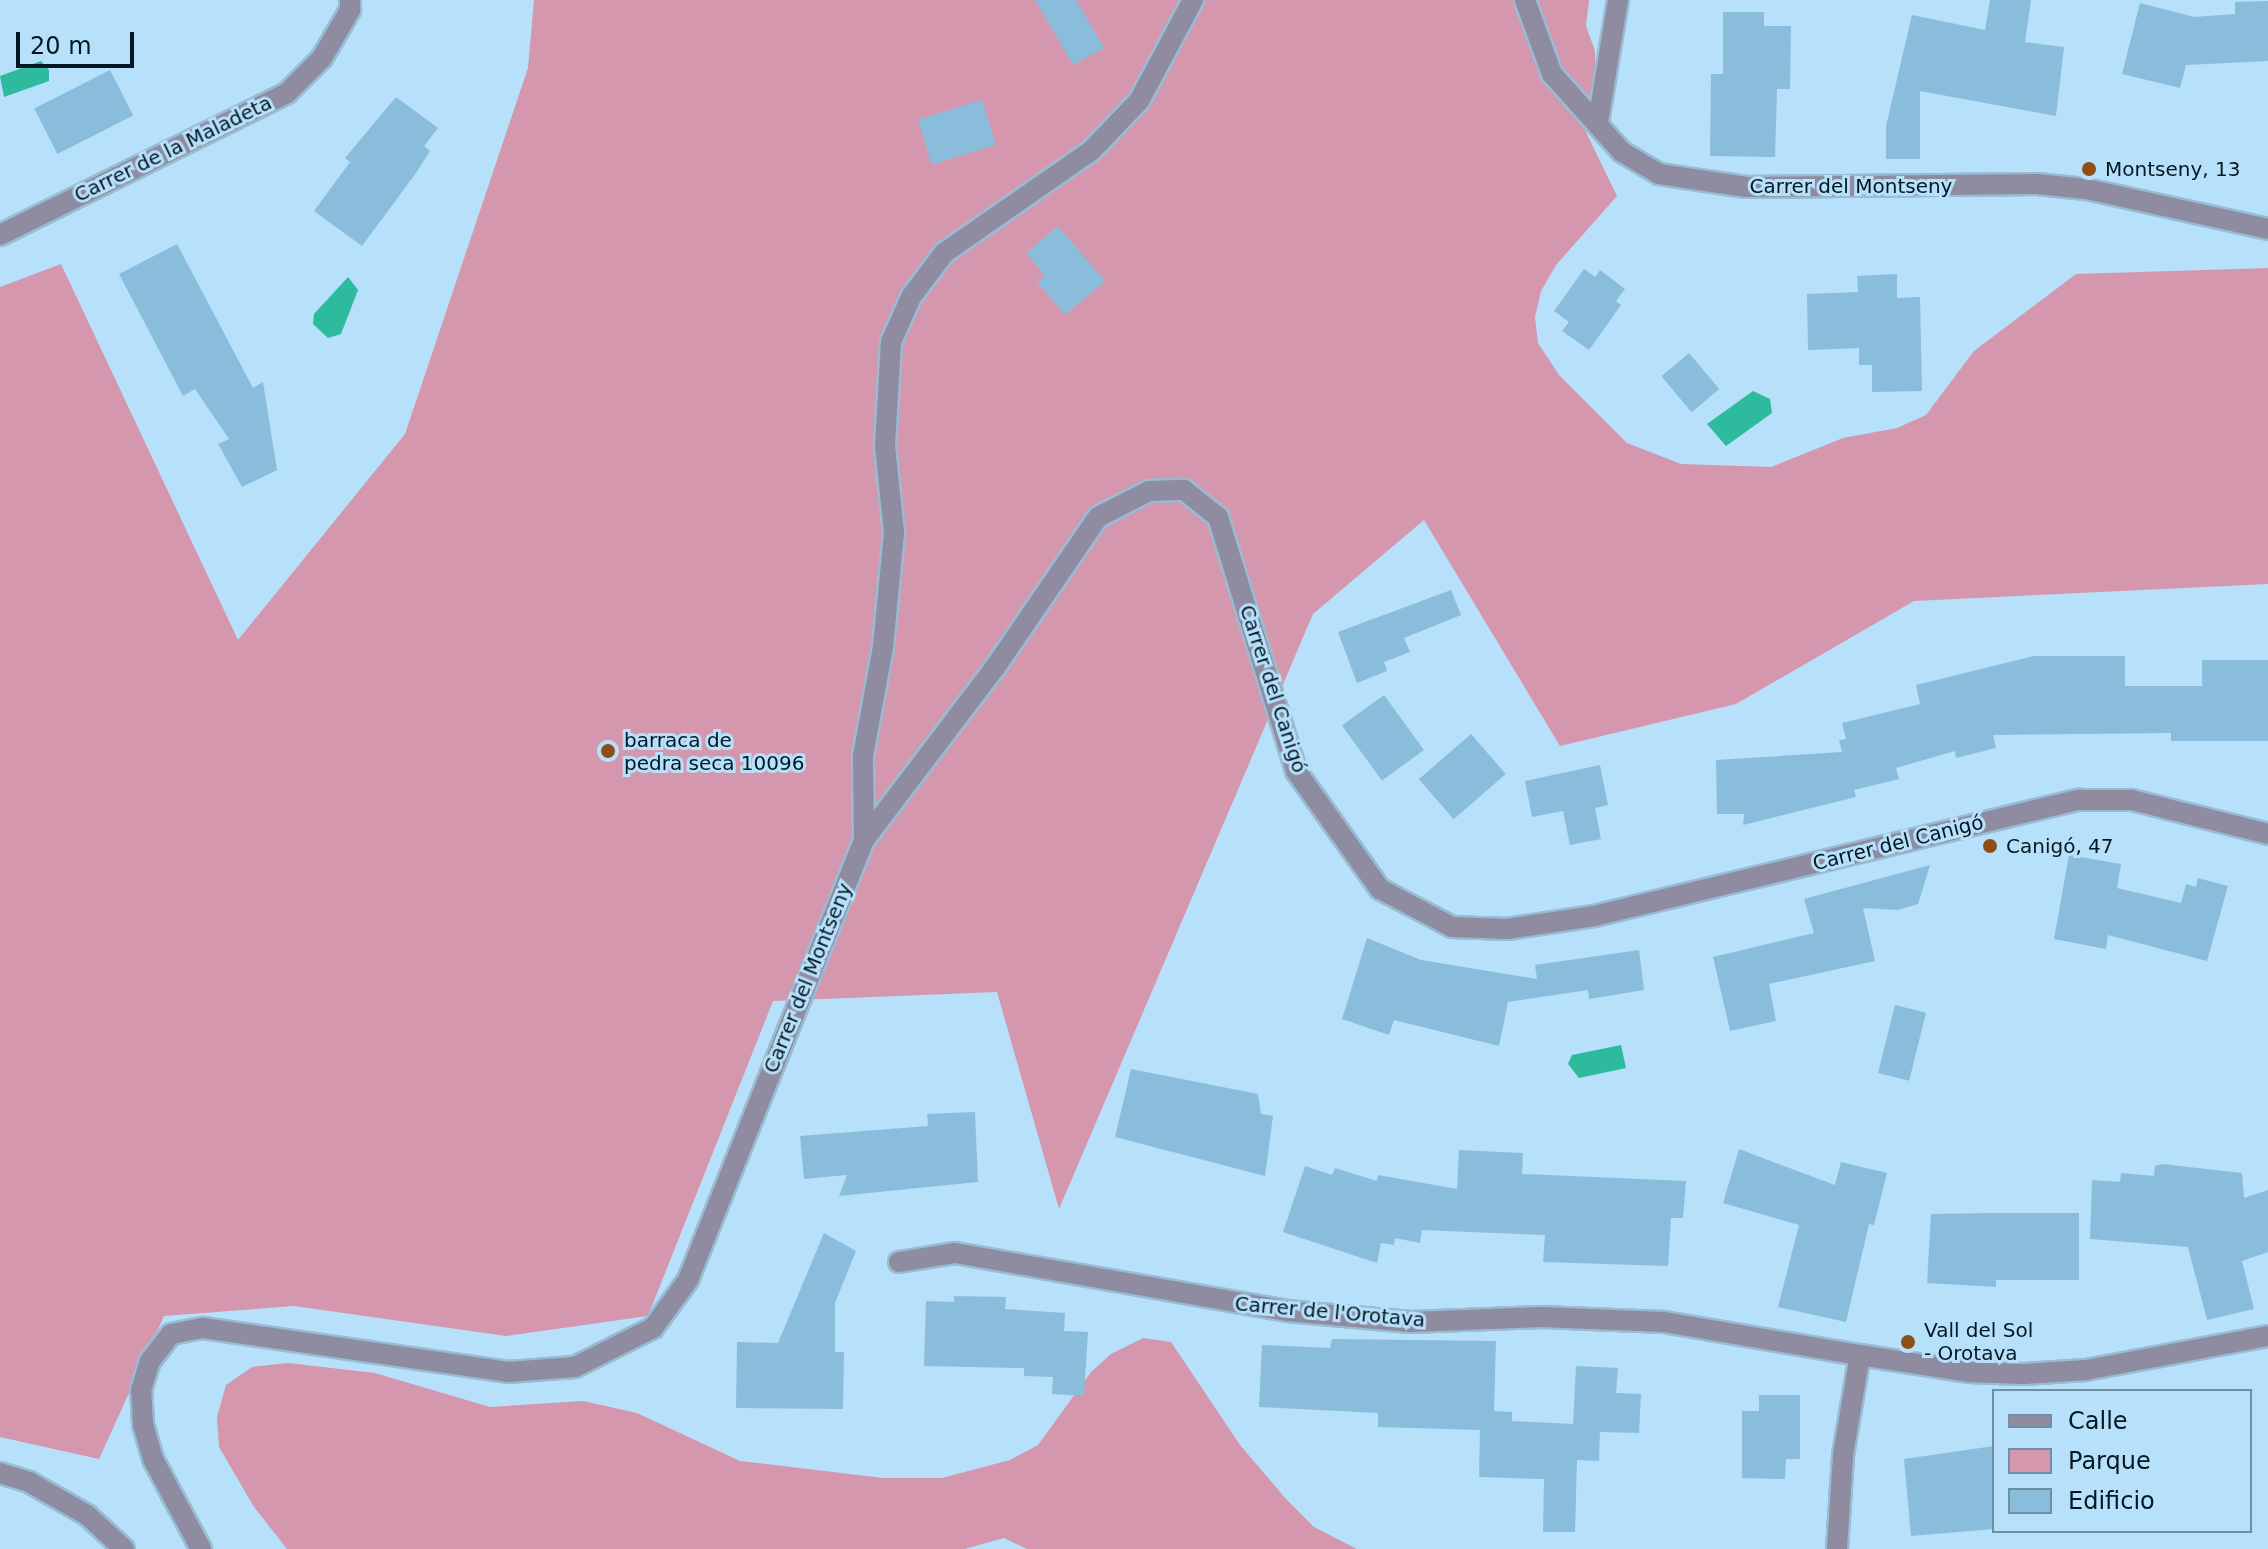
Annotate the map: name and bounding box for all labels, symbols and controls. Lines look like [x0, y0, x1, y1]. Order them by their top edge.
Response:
scale bar [20, 16, 138, 66]
text: 20 m [30, 32, 92, 60]
street label: Carrer de la Maladeta [70, 91, 276, 207]
place label: Montseny, 13 [2105, 157, 2240, 181]
marker: Montseny, 13 [2080, 160, 2098, 178]
street label: Carrer del Montseny [1750, 174, 1952, 198]
street label: Carrer del Canigó [1235, 602, 1311, 776]
place label: barraca de pedra seca 10096 [624, 728, 804, 775]
marker: barraca de pedra seca 10096 [599, 742, 617, 760]
street label: Carrer del Canigó [1810, 810, 1986, 876]
place label: Canigó, 47 [2006, 834, 2114, 858]
marker: Canigó, 47 [1981, 837, 1999, 855]
street label: Carrer del Montseny [759, 879, 857, 1077]
street label: Carrer de l'Orotava [1234, 1292, 1426, 1332]
place label: Vall del Sol - Orotava [1924, 1318, 2033, 1365]
marker: Vall del Sol - Orotava [1899, 1333, 1917, 1351]
legend [1992, 1389, 2252, 1533]
text: Calle [2068, 1407, 2128, 1435]
text: Parque [2068, 1447, 2151, 1475]
text: Edificio [2068, 1487, 2155, 1515]

